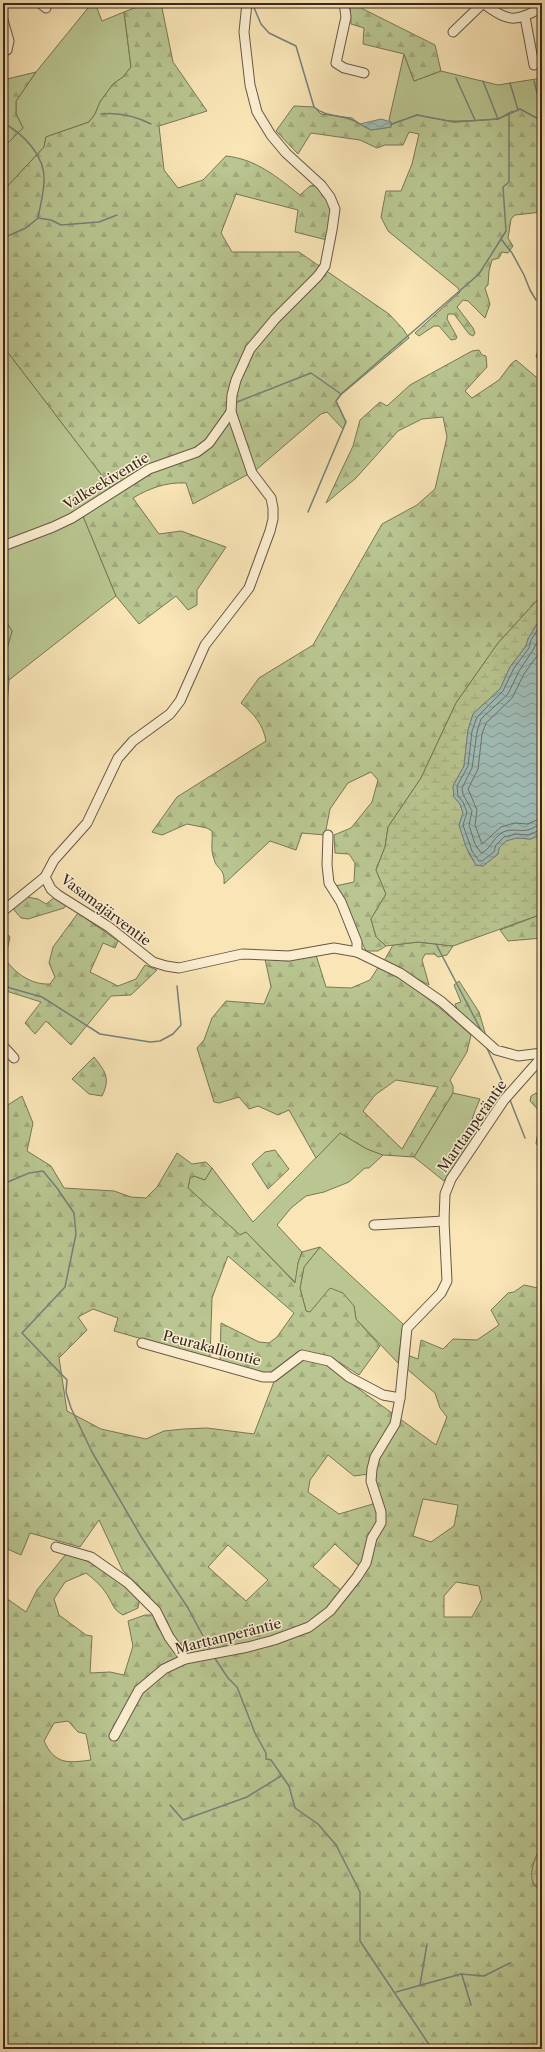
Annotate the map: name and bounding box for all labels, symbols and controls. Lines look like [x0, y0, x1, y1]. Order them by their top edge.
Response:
street label: Valkeekiventie [59, 448, 152, 514]
street label: Vasamajärventie [57, 870, 155, 950]
street label: Marttanperäntie [433, 1076, 511, 1176]
street label: Peurakalliontie [161, 1326, 263, 1370]
street label: Marttanperäntie [173, 1614, 283, 1658]

